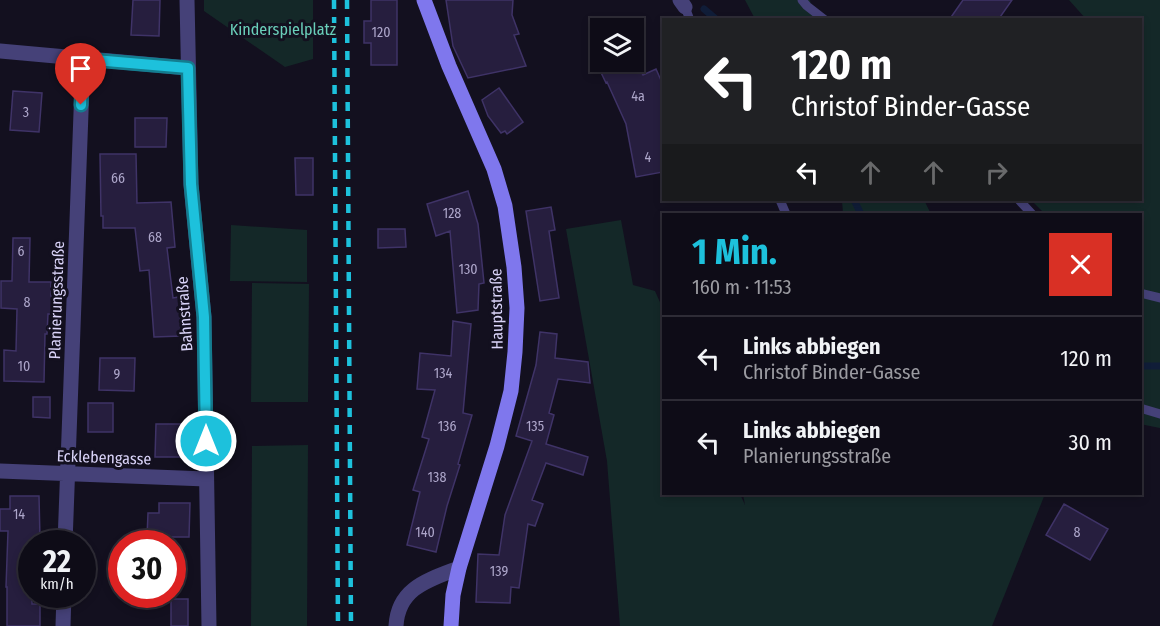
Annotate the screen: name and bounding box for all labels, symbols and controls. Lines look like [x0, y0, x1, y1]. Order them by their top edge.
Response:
map controls [590, 18, 644, 72]
button: layers [590, 18, 644, 72]
park label: Kinderspielplatz [230, 20, 336, 39]
house number: 120 [372, 24, 390, 41]
text: 120 m [791, 40, 892, 90]
icon: left [692, 42, 770, 120]
pin [55, 43, 106, 105]
icon: arrive [64, 52, 97, 85]
house number: 4a [631, 88, 645, 105]
text: Christof Binder-Gasse [791, 91, 1030, 123]
house number: 3 [23, 104, 29, 121]
house number: 4 [645, 149, 652, 166]
icon: left [791, 156, 824, 189]
icon: ahead [854, 156, 887, 189]
icon: ahead [917, 156, 950, 189]
icon: right [980, 156, 1013, 189]
house number: 66 [111, 170, 125, 187]
house number: 128 [443, 205, 461, 222]
house number: 68 [148, 229, 162, 246]
text: 1 Min. [692, 230, 777, 274]
button: close [1049, 233, 1112, 296]
street label: Planierungsstraße [45, 240, 68, 360]
house number: 6 [18, 243, 25, 260]
house number: 130 [458, 261, 478, 278]
street label: Hauptstraße [486, 268, 507, 350]
text: 160 m · 11:53 [692, 275, 792, 299]
street label: Bahnstraße [172, 276, 197, 352]
house number: 8 [24, 294, 31, 311]
text: Links abbiegen [743, 333, 881, 360]
icon: left [692, 342, 725, 375]
text: 120 m [1060, 345, 1112, 372]
house number: 10 [18, 358, 30, 375]
text: Christof Binder-Gasse [743, 360, 920, 384]
house number: 134 [434, 365, 452, 382]
house number: 9 [114, 366, 121, 383]
position arrow [174, 409, 238, 473]
text: Links abbiegen [743, 417, 881, 444]
house number: 136 [438, 418, 456, 435]
house number: 135 [526, 418, 544, 435]
icon: left [692, 426, 725, 459]
text: 30 m [1069, 429, 1112, 456]
text: Planierungsstraße [743, 444, 891, 468]
street label: Ecklebengasse [56, 446, 152, 469]
house number: 138 [428, 469, 446, 486]
house number: 14 [13, 506, 25, 523]
house number: 140 [415, 524, 435, 541]
house number: 8 [1074, 524, 1081, 541]
speed limit sign: 30 [108, 530, 186, 608]
text: 22 [43, 544, 71, 580]
house number: 139 [490, 563, 508, 580]
text: km/h [40, 575, 74, 593]

